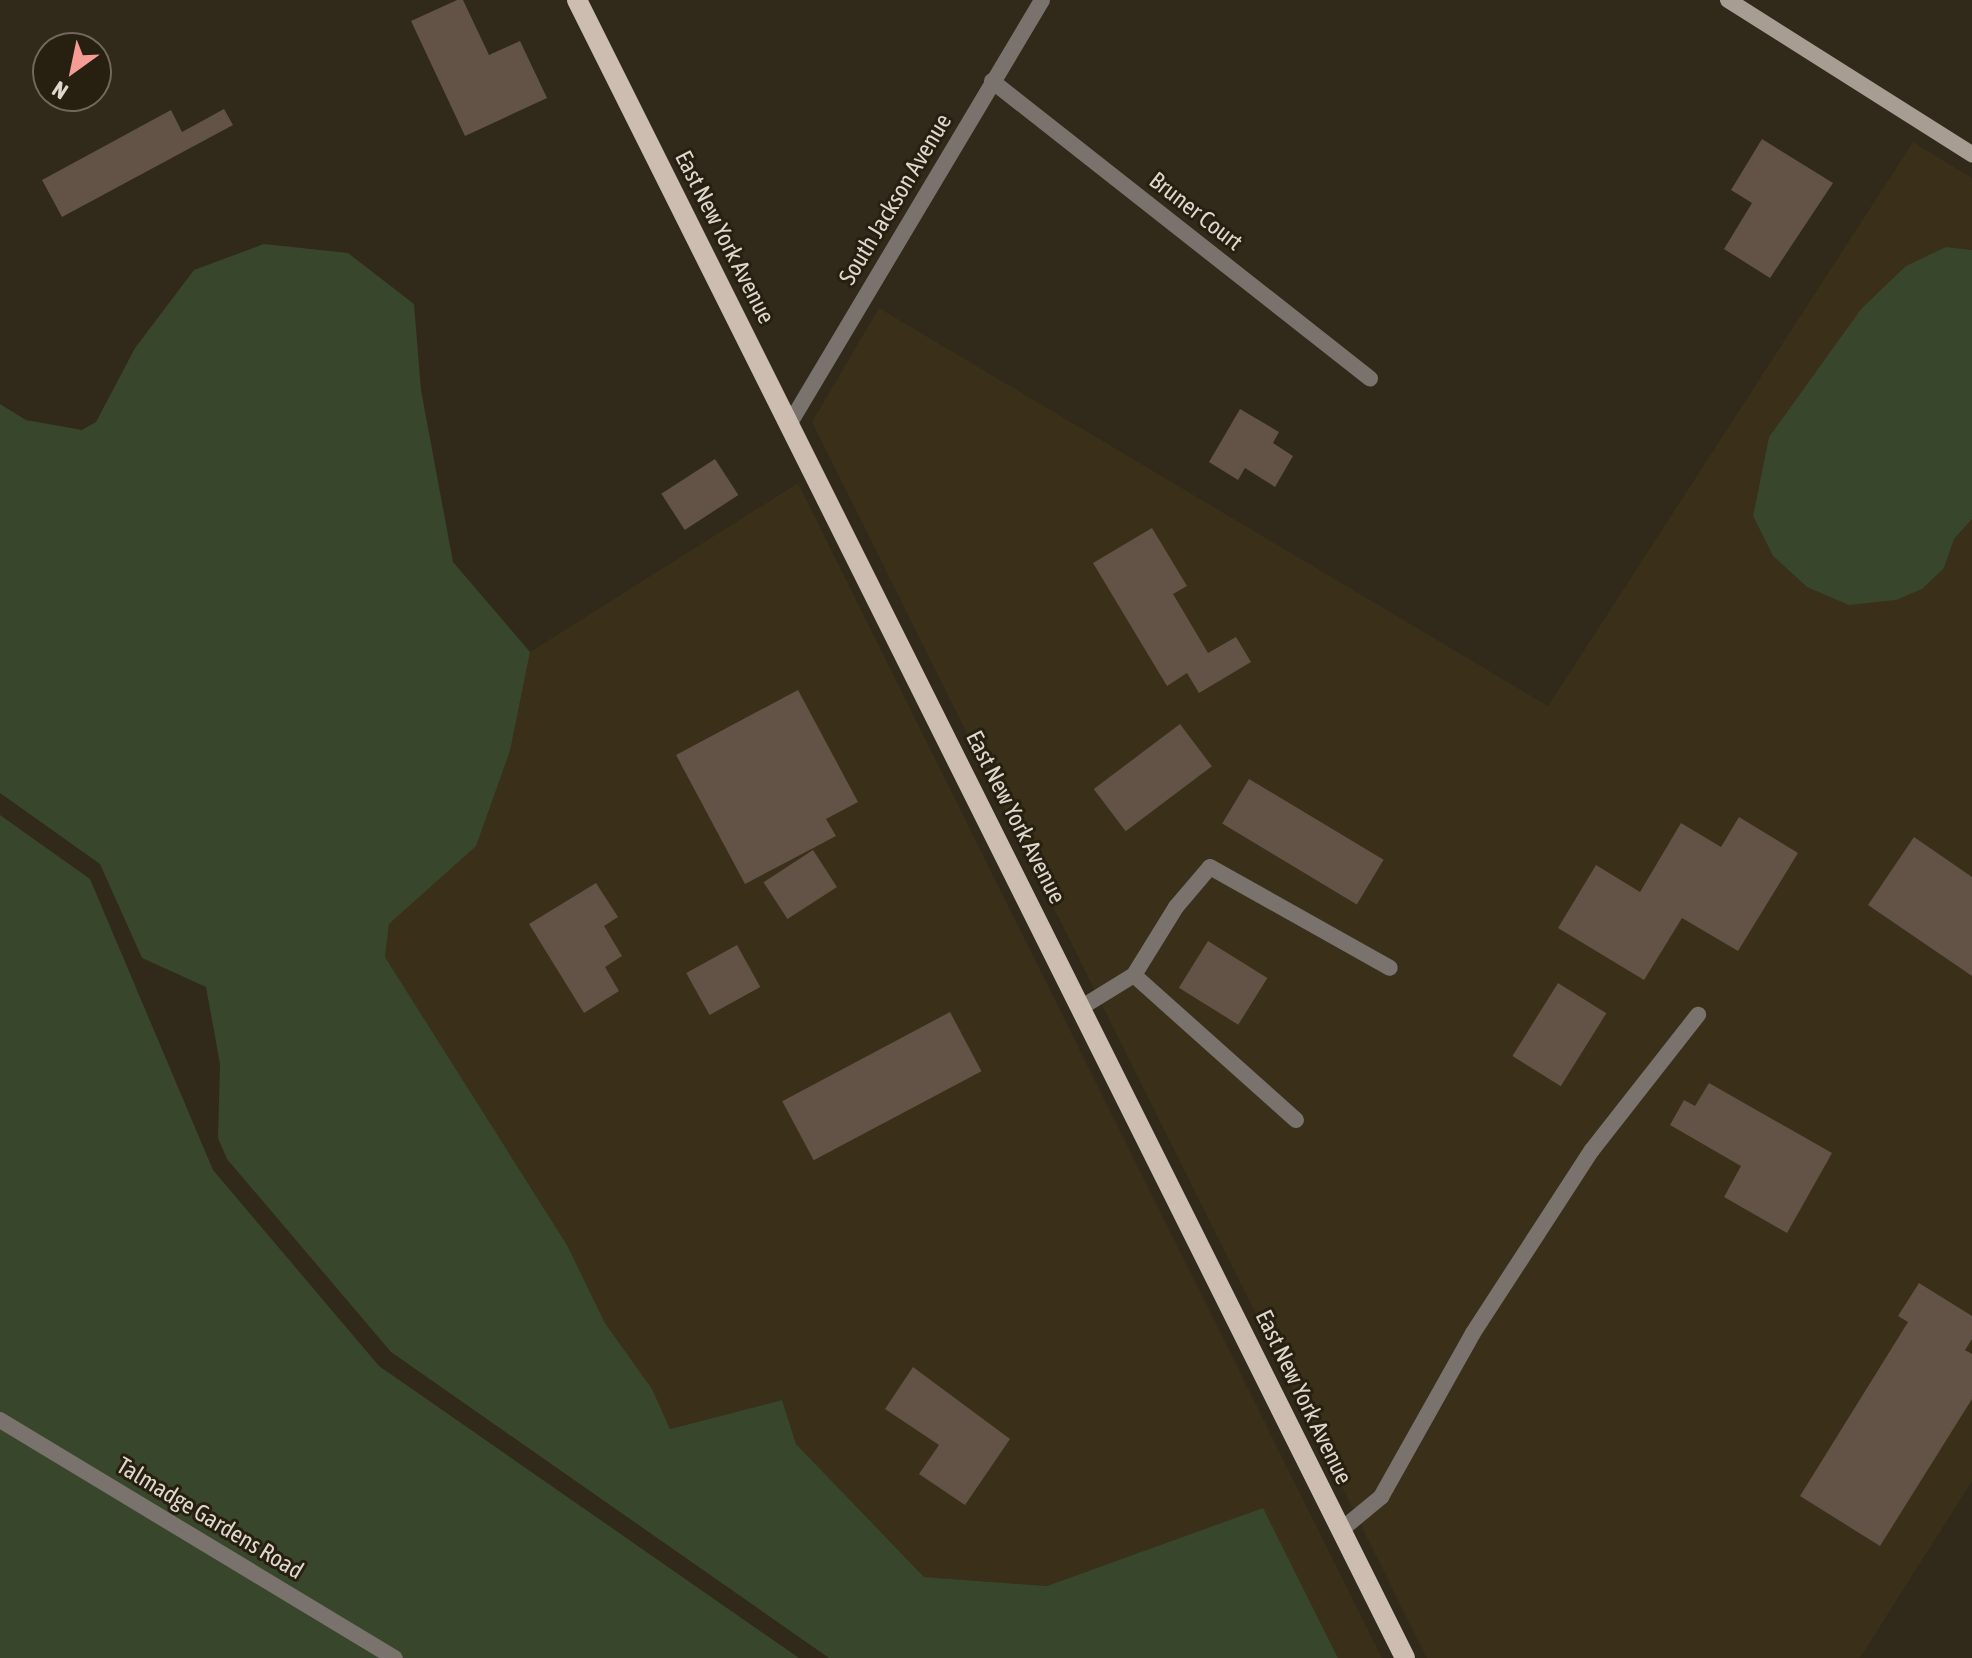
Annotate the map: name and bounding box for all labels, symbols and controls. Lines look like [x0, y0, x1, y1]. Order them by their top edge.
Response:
north arrow [32, 32, 112, 112]
text: N [47, 76, 73, 105]
street label: South Jackson Avenue [833, 108, 957, 290]
street label: East New York Avenue [669, 146, 781, 328]
street label: Bruner Court [1144, 166, 1248, 256]
street label: East New York Avenue [960, 726, 1072, 908]
street label: East New York Avenue [1249, 1305, 1359, 1489]
street label: Talmadge Gardens Road [111, 1451, 309, 1585]

